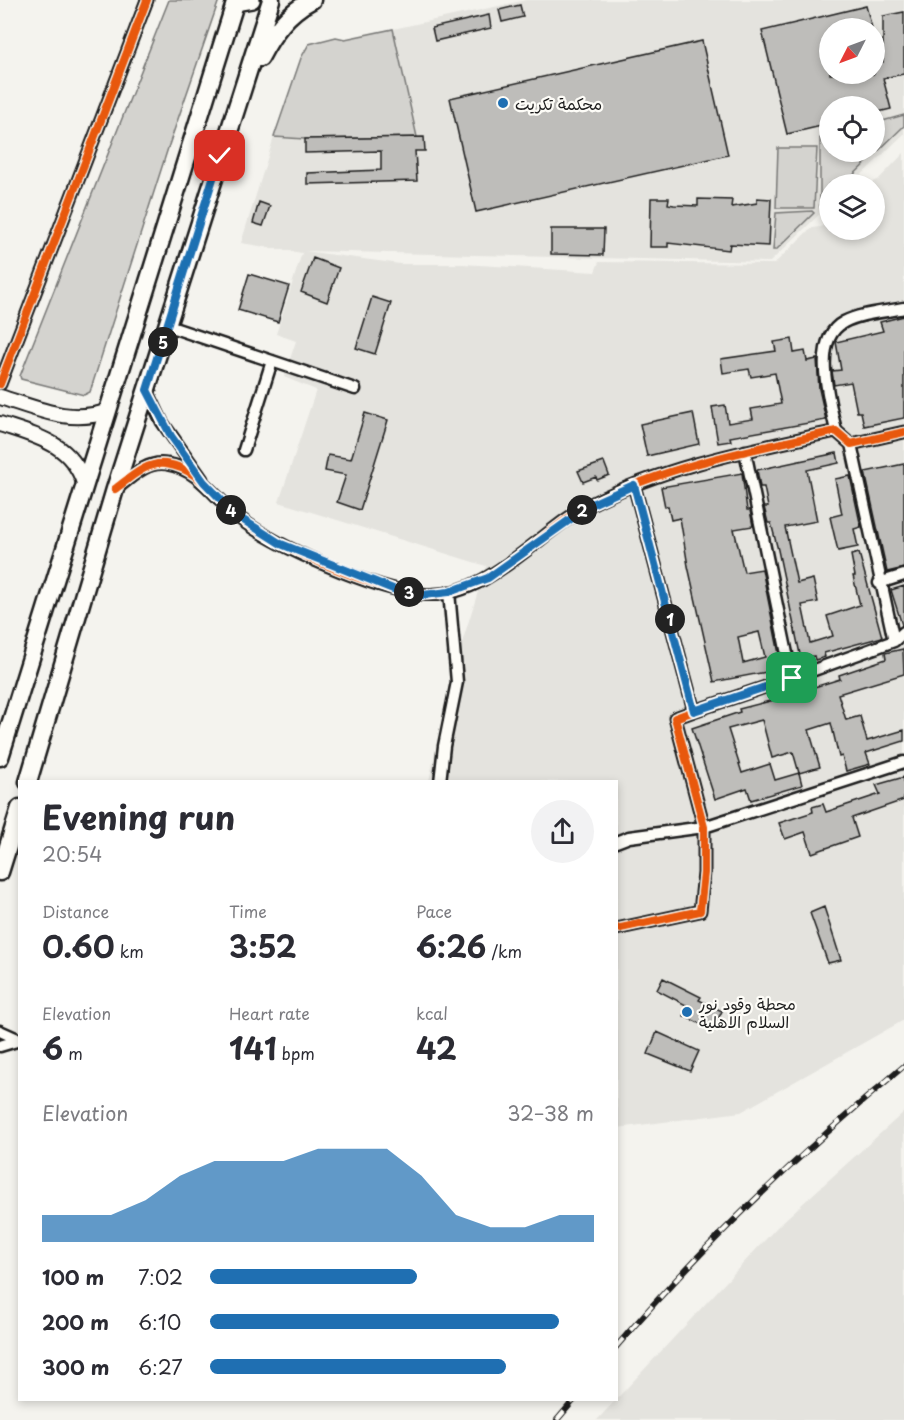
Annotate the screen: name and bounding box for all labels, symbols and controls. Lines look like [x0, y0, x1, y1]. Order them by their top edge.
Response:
north arrow [819, 18, 885, 84]
map controls [819, 18, 885, 240]
place label: محكمة تكريت [515, 91, 602, 115]
marker: محكمة تكريت [496, 96, 510, 110]
button: locate [819, 96, 885, 162]
pin [194, 130, 245, 181]
icon: check [203, 139, 236, 172]
button: layers [819, 174, 885, 240]
pin: 5 [148, 327, 178, 357]
text: 5 [158, 330, 168, 354]
pin: 4 [216, 495, 246, 525]
pin: 2 [567, 495, 597, 525]
text: 4 [226, 498, 236, 522]
text: 2 [576, 498, 588, 522]
pin: 3 [394, 577, 424, 607]
text: 3 [404, 580, 414, 604]
pin: 1 [655, 604, 685, 634]
text: 1 [666, 607, 674, 631]
pin [766, 652, 817, 703]
icon: arrive [775, 661, 808, 694]
text: Evening run [42, 791, 235, 841]
button: share [531, 800, 594, 863]
text: 20:54 [42, 839, 102, 869]
text: Distance [42, 899, 109, 923]
text: Time [229, 899, 267, 923]
text: Pace [416, 899, 452, 923]
text: 0.60 [42, 923, 115, 968]
text: 3:52 [229, 923, 297, 968]
text: 6:26 [416, 923, 486, 968]
text: km [115, 939, 144, 963]
text: /km [486, 939, 522, 963]
place label: محطة وقود نور السلام الاهلية [698, 991, 796, 1035]
text: Elevation [42, 1001, 111, 1025]
text: Heart rate [229, 1001, 310, 1025]
text: kcal [416, 1001, 448, 1025]
marker: محطة وقود نور السلام الاهلية [680, 1005, 694, 1019]
text: 6 [42, 1025, 63, 1070]
text: 141 [229, 1025, 277, 1070]
text: 42 [416, 1025, 457, 1070]
text: m [63, 1041, 83, 1065]
text: bpm [277, 1041, 315, 1065]
text: Elevation [42, 1098, 128, 1128]
text: 32–38 m [507, 1098, 594, 1128]
text: 100 m [42, 1262, 104, 1292]
text: 7:02 [138, 1262, 183, 1292]
text: 200 m [42, 1307, 109, 1337]
text: 6:10 [138, 1307, 181, 1337]
text: 300 m [42, 1352, 110, 1382]
text: 6:27 [138, 1352, 183, 1382]

